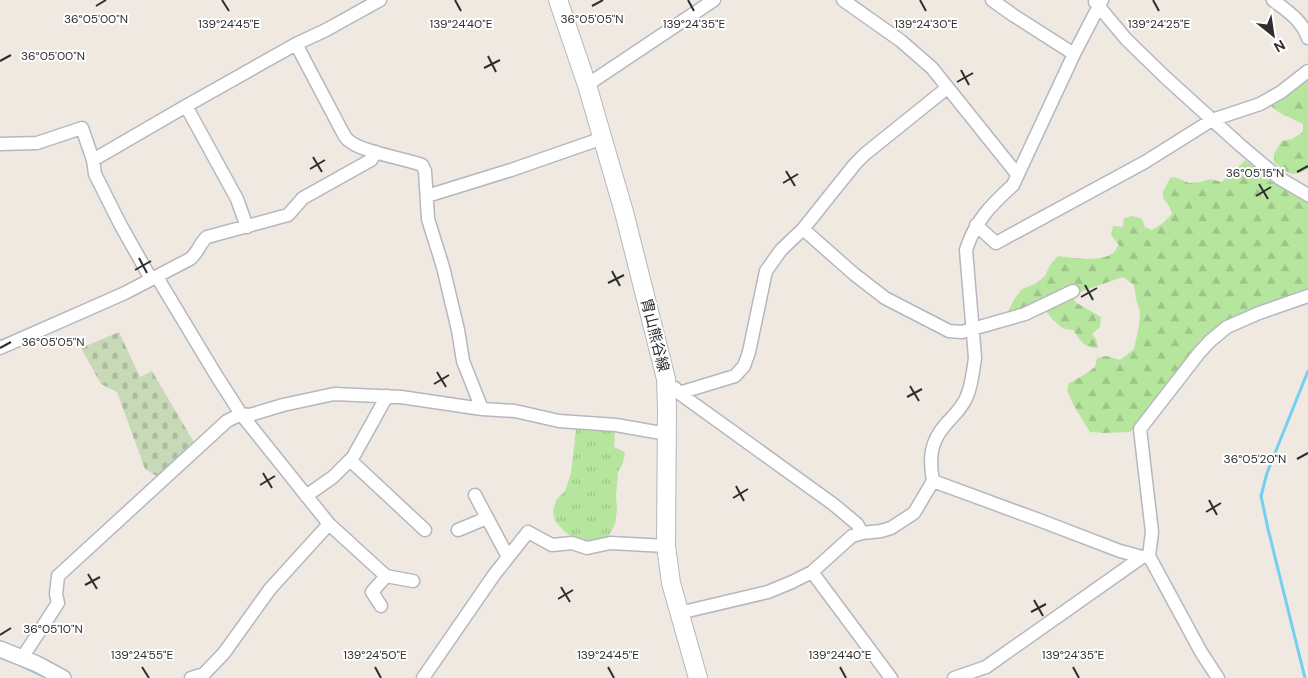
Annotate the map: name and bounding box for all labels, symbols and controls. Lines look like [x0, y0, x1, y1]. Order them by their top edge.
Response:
north arrow [1248, 10, 1298, 60]
text: 36°05'00"N [64, 11, 128, 27]
text: 36°05'05"N [560, 11, 624, 27]
text: 139°24'45"E [198, 16, 260, 32]
text: 139°24'40"E [429, 16, 493, 32]
text: 139°24'35"E [663, 16, 725, 32]
text: 139°24'30"E [894, 16, 958, 32]
text: 139°24'25"E [1128, 16, 1190, 32]
text: N [1271, 36, 1288, 57]
text: 36°05'00"N [21, 48, 85, 64]
text: 36°05'15"N [1226, 165, 1284, 181]
street label: 胄山熊谷線 [636, 296, 674, 374]
text: 36°05'05"N [21, 334, 85, 350]
text: 36°05'20"N [1224, 451, 1286, 467]
text: 36°05'10"N [23, 621, 83, 637]
text: 139°24'55"E [111, 647, 173, 663]
text: 139°24'50"E [343, 647, 407, 663]
text: 139°24'45"E [577, 647, 639, 663]
text: 139°24'40"E [808, 647, 872, 663]
text: 139°24'35"E [1042, 647, 1104, 663]

